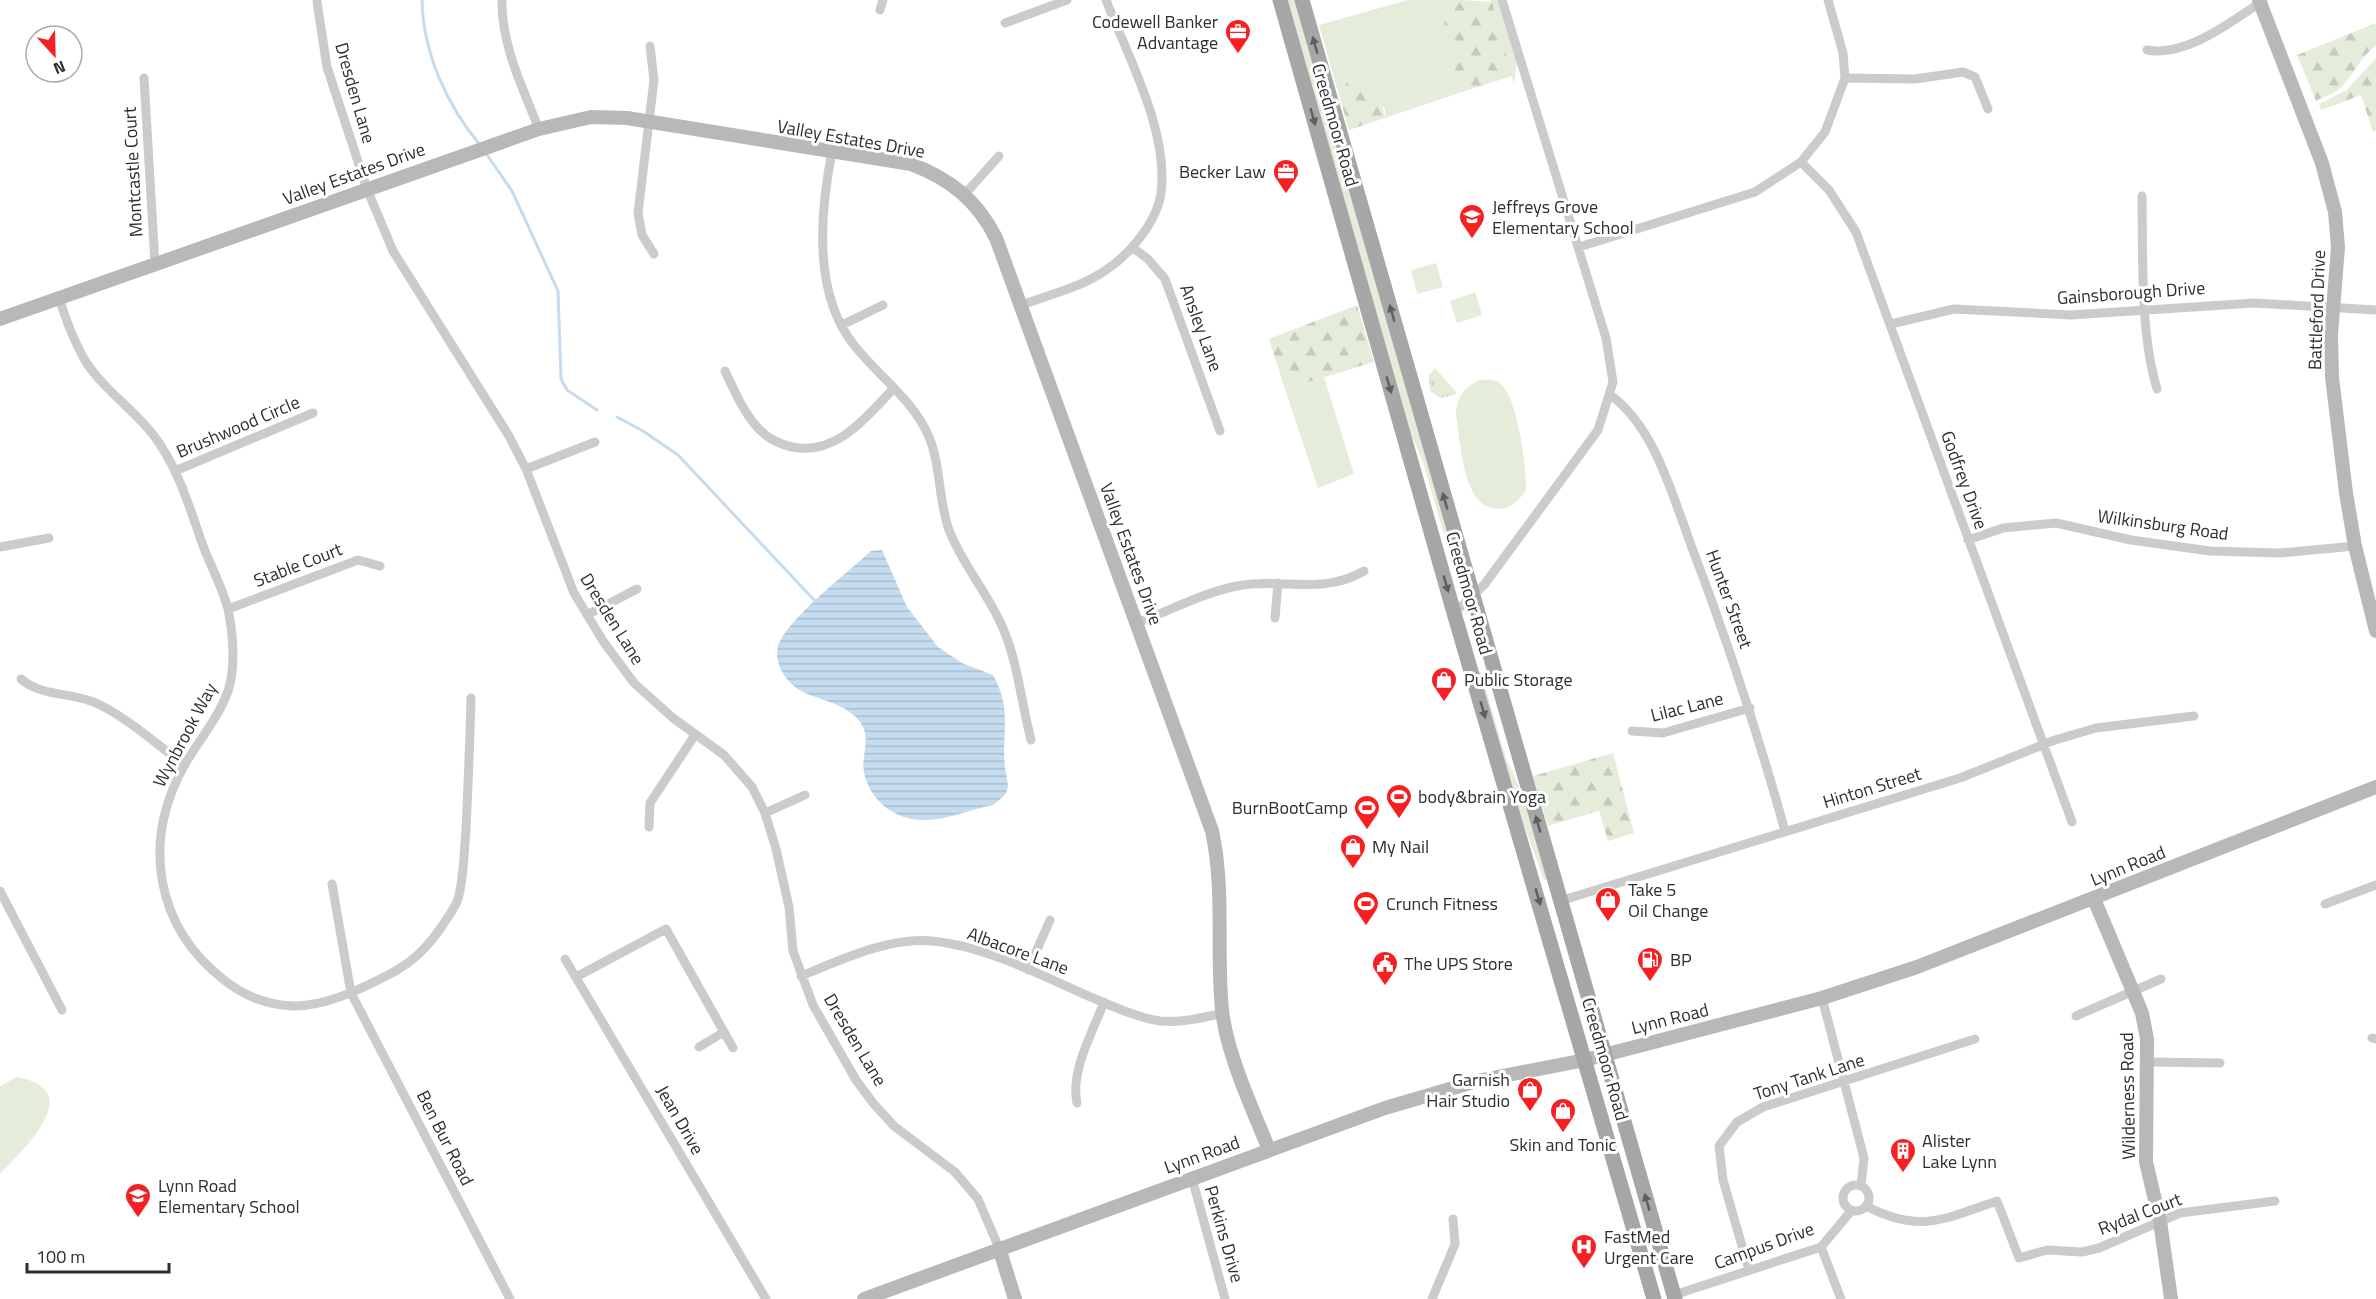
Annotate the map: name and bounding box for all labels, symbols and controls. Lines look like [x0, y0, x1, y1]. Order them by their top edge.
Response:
place label: Codewell Banker Advantage [1092, 8, 1218, 56]
office icon: Codewell Banker Advantage [1223, 17, 1253, 55]
north arrow [24, 24, 84, 84]
one-way arrow [1310, 36, 1319, 54]
street label: Dresden Lane [328, 39, 383, 146]
text: N [50, 55, 69, 81]
street label: Creedmoor Road [1305, 60, 1366, 189]
street label: Montcastle Court [116, 106, 149, 238]
one-way arrow [1309, 108, 1318, 126]
street label: Valley Estates Drive [775, 112, 927, 165]
street label: Valley Estates Drive [279, 135, 429, 212]
office icon: Becker Law [1271, 157, 1301, 195]
place label: Becker Law [1179, 158, 1266, 185]
place label: Jeffreys Grove Elementary School [1492, 193, 1634, 241]
school or university icon: Jeffreys Grove Elementary School [1457, 202, 1487, 240]
street label: Battleford Drive [2301, 249, 2332, 370]
street label: Gainsborough Drive [2056, 274, 2206, 311]
street label: Ansley Lane [1173, 280, 1230, 375]
one-way arrow [1386, 304, 1396, 322]
one-way arrow [1385, 376, 1394, 394]
street label: Brushwood Circle [172, 388, 304, 465]
street label: Godfrey Drive [1934, 427, 1995, 533]
street label: Valley Estates Drive [1093, 479, 1170, 629]
one-way arrow [1440, 492, 1449, 510]
street label: Wilkinsburg Road [2096, 502, 2230, 547]
street label: Creedmoor Road [1439, 528, 1500, 657]
street label: Stable Court [250, 535, 347, 594]
street label: Hunter Street [1699, 546, 1760, 653]
street label: Dresden Lane [573, 568, 651, 670]
one-way arrow [1442, 575, 1451, 593]
shop icon: Public Storage [1429, 665, 1459, 703]
place label: Public Storage [1464, 666, 1573, 693]
street label: Wynbrook Way [146, 678, 224, 792]
street label: Lilac Lane [1648, 684, 1726, 729]
one-way arrow [1479, 701, 1488, 719]
street label: Hinton Street [1819, 760, 1925, 815]
sports icon: body&brain Yoga [1384, 782, 1414, 820]
place label: body&brain Yoga [1418, 783, 1546, 810]
sports icon: BurnBootCamp [1352, 793, 1382, 831]
place label: BurnBootCamp [1232, 794, 1348, 821]
one-way arrow [1533, 815, 1542, 833]
shop icon: My Nail [1338, 832, 1368, 870]
place label: My Nail [1372, 833, 1429, 860]
street label: Lynn Road [2086, 838, 2169, 893]
place label: Take 5 Oil Change [1628, 876, 1708, 924]
shop icon: Take 5 Oil Change [1593, 885, 1623, 923]
one-way arrow [1534, 888, 1543, 906]
sports icon: Crunch Fitness [1351, 889, 1381, 927]
place label: Crunch Fitness [1386, 890, 1498, 917]
street label: Albacore Lane [964, 920, 1073, 981]
fuel station icon: BP [1635, 945, 1665, 983]
place label: BP [1670, 946, 1692, 973]
public building icon: The UPS Store [1370, 949, 1400, 987]
place label: The UPS Store [1404, 950, 1513, 977]
street label: Dresden Lane [817, 988, 894, 1091]
street label: Creedmoor Road [1575, 994, 1636, 1123]
street label: Lynn Road [1628, 996, 1711, 1041]
street label: Wilderness Road [2113, 1032, 2142, 1160]
street label: Tony Tank Lane [1750, 1046, 1868, 1107]
place label: Garnish Hair Studio [1426, 1066, 1510, 1114]
shop icon: Garnish Hair Studio [1515, 1075, 1545, 1113]
street label: Jean Drive [650, 1080, 711, 1160]
street label: Ben Bur Road [410, 1085, 481, 1190]
shop icon: Skin and Tonic [1548, 1096, 1578, 1134]
place label: Alister Lake Lynn [1922, 1127, 1997, 1175]
street label: Lynn Road [1160, 1128, 1243, 1181]
place label: Skin and Tonic [1510, 1131, 1617, 1158]
building icon: Alister Lake Lynn [1888, 1136, 1918, 1174]
place label: Lynn Road Elementary School [158, 1172, 300, 1220]
school or university icon: Lynn Road Elementary School [123, 1181, 153, 1219]
street label: Perkins Drive [1198, 1182, 1251, 1286]
street label: Rydal Court [2094, 1185, 2186, 1242]
one-way arrow [1642, 1193, 1651, 1211]
street label: Campus Drive [1710, 1215, 1818, 1276]
place label: FastMed Urgent Care [1604, 1223, 1694, 1271]
hospital icon: FastMed Urgent Care [1569, 1232, 1599, 1270]
scale bar [27, 1236, 170, 1274]
text: 100 m [36, 1243, 85, 1270]

